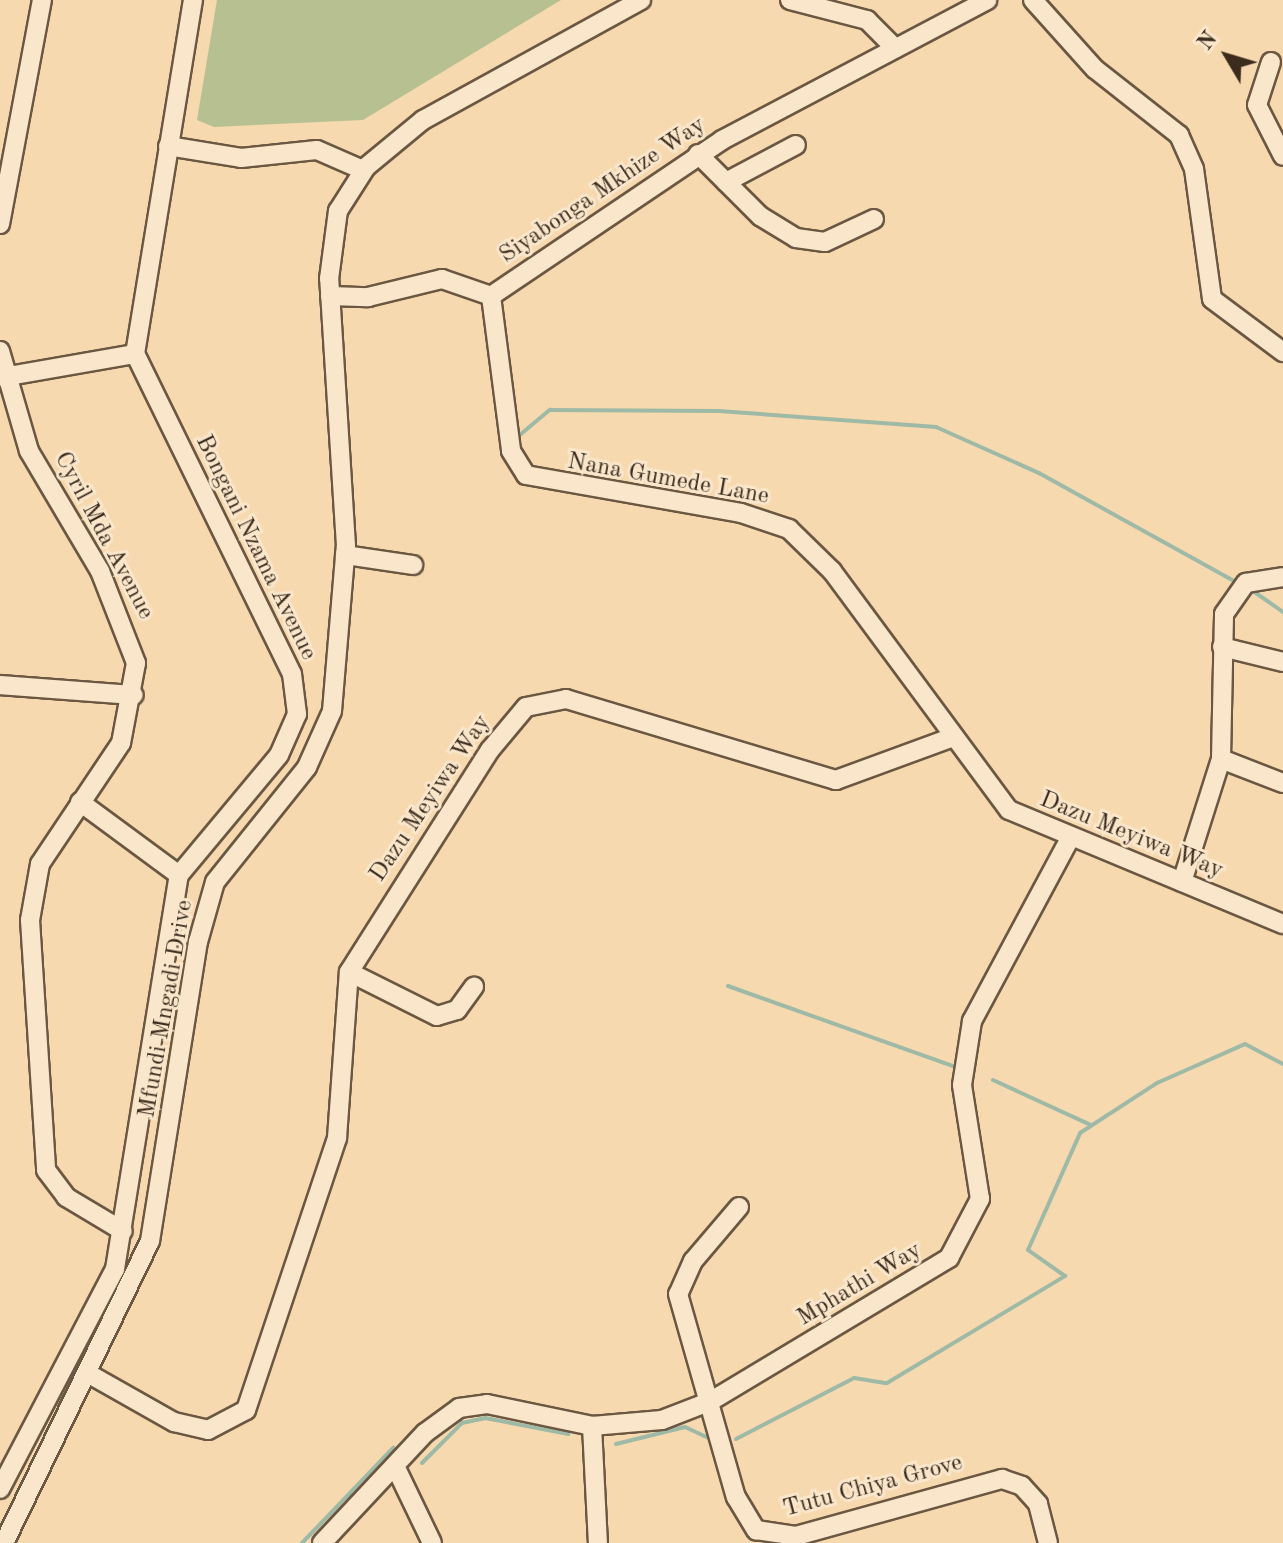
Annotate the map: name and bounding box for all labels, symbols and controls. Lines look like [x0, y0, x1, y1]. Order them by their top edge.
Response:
north arrow [1187, 16, 1267, 96]
text: N [1194, 28, 1222, 55]
street label: Siyabonga Mkhize Way [495, 111, 711, 271]
street label: Bongani Nzama Avenue [188, 431, 322, 665]
street label: Cyril Mda Avenue [47, 447, 159, 625]
street label: Nana Gumede Lane [565, 448, 771, 512]
street label: Dazu Meyiwa Way [364, 710, 498, 888]
street label: Dazu Meyiwa Way [1035, 786, 1227, 886]
street label: Mfundi Mngadi Drive [134, 898, 200, 1120]
street label: Mphathi Way [793, 1237, 927, 1333]
street label: Tutu Chiya Grove [780, 1449, 966, 1525]

